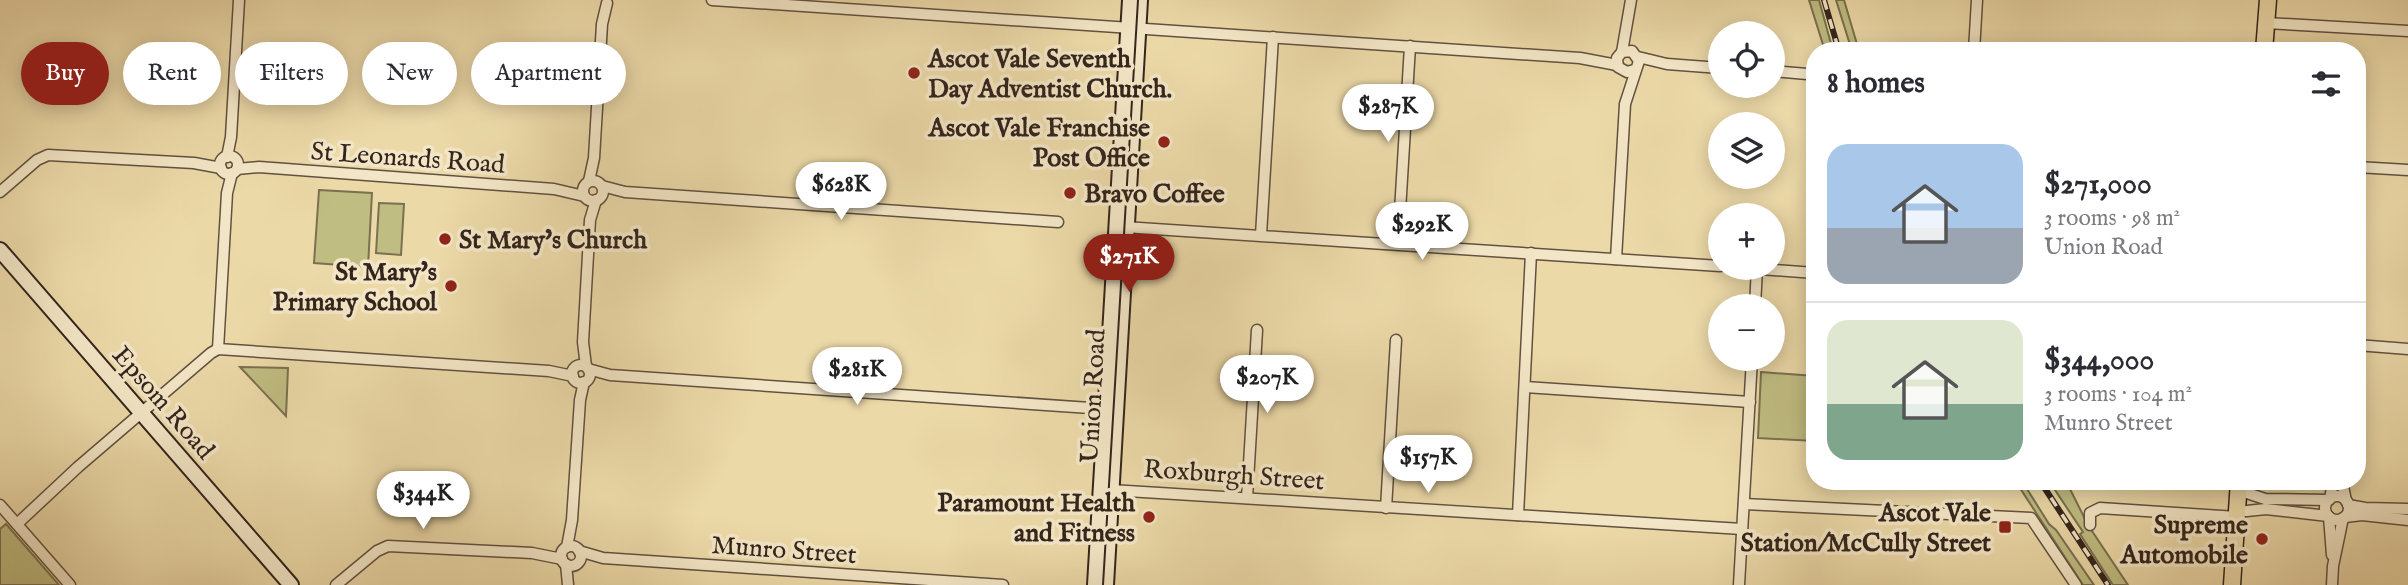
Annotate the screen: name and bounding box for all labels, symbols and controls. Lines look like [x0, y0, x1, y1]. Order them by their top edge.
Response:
map controls [1708, 21, 1785, 371]
button: locate [1708, 21, 1785, 98]
chip: Buy [21, 42, 109, 105]
chip: Rent [123, 42, 221, 105]
chip: Filters [235, 42, 348, 105]
chip: New [362, 42, 457, 105]
chip: Apartment [471, 42, 626, 105]
place label: Ascot Vale Seventh Day Adventist Church. [927, 43, 1172, 106]
marker: Ascot Vale Seventh Day Adventist Church. [906, 65, 922, 81]
text: 8 homes [1827, 65, 1925, 103]
icon: filters [2307, 65, 2345, 103]
pin: $287K [1339, 85, 1437, 144]
text: $287K [1358, 92, 1418, 121]
place label: Ascot Vale Franchise Post Office [928, 112, 1150, 175]
button: layers [1708, 112, 1785, 189]
marker: Ascot Vale Franchise Post Office [1156, 134, 1172, 150]
street label: St Leonards Road [310, 135, 506, 182]
pin: $628K [792, 162, 890, 222]
text: $271,000 [2044, 166, 2152, 204]
text: $628K [812, 170, 870, 199]
icon: home [1883, 172, 1967, 256]
place label: Bravo Coffee [1084, 178, 1225, 211]
marker: Bravo Coffee [1062, 185, 1078, 201]
pin: $292K [1373, 202, 1471, 262]
button: + [1708, 203, 1785, 280]
text: 3 rooms · 98 m² [2044, 204, 2180, 233]
text: $292K [1392, 210, 1453, 239]
place label: St Mary's Church [459, 224, 648, 257]
marker: St Mary's Church [437, 231, 453, 247]
text: Union Road [2044, 233, 2163, 262]
pin: $271K [1080, 234, 1178, 294]
text: $271K [1099, 242, 1159, 271]
place label: St Mary's Primary School [273, 256, 438, 319]
marker: St Mary's Primary School [443, 278, 459, 294]
button: − [1708, 294, 1785, 371]
street label: Union Road [1074, 328, 1113, 464]
street label: Epsom Road [105, 339, 221, 467]
text: $344,000 [2044, 342, 2154, 380]
pin: $281K [808, 348, 906, 407]
icon: home [1883, 348, 1967, 432]
text: $281K [828, 355, 886, 384]
pin: $207K [1218, 356, 1316, 415]
text: $207K [1236, 363, 1298, 392]
text: 3 rooms · 104 m² [2044, 380, 2192, 409]
text: Munro Street [2044, 409, 2173, 438]
pin: $157K [1379, 435, 1477, 495]
text: $157K [1399, 443, 1457, 472]
street label: Roxburgh Street [1142, 453, 1325, 498]
pin: $344K [374, 472, 472, 531]
text: $344K [393, 479, 453, 508]
place label: Paramount Health and Fitness [937, 487, 1136, 550]
place label: Ascot Vale Station/McCully Street [1741, 497, 1991, 560]
marker: Paramount Health and Fitness [1141, 509, 1157, 525]
place label: Supreme Automobile [2119, 509, 2248, 572]
marker: Ascot Vale Station/McCully Street [1997, 519, 2013, 535]
street label: Munro Street [710, 529, 858, 572]
marker: Supreme Automobile [2254, 531, 2270, 547]

